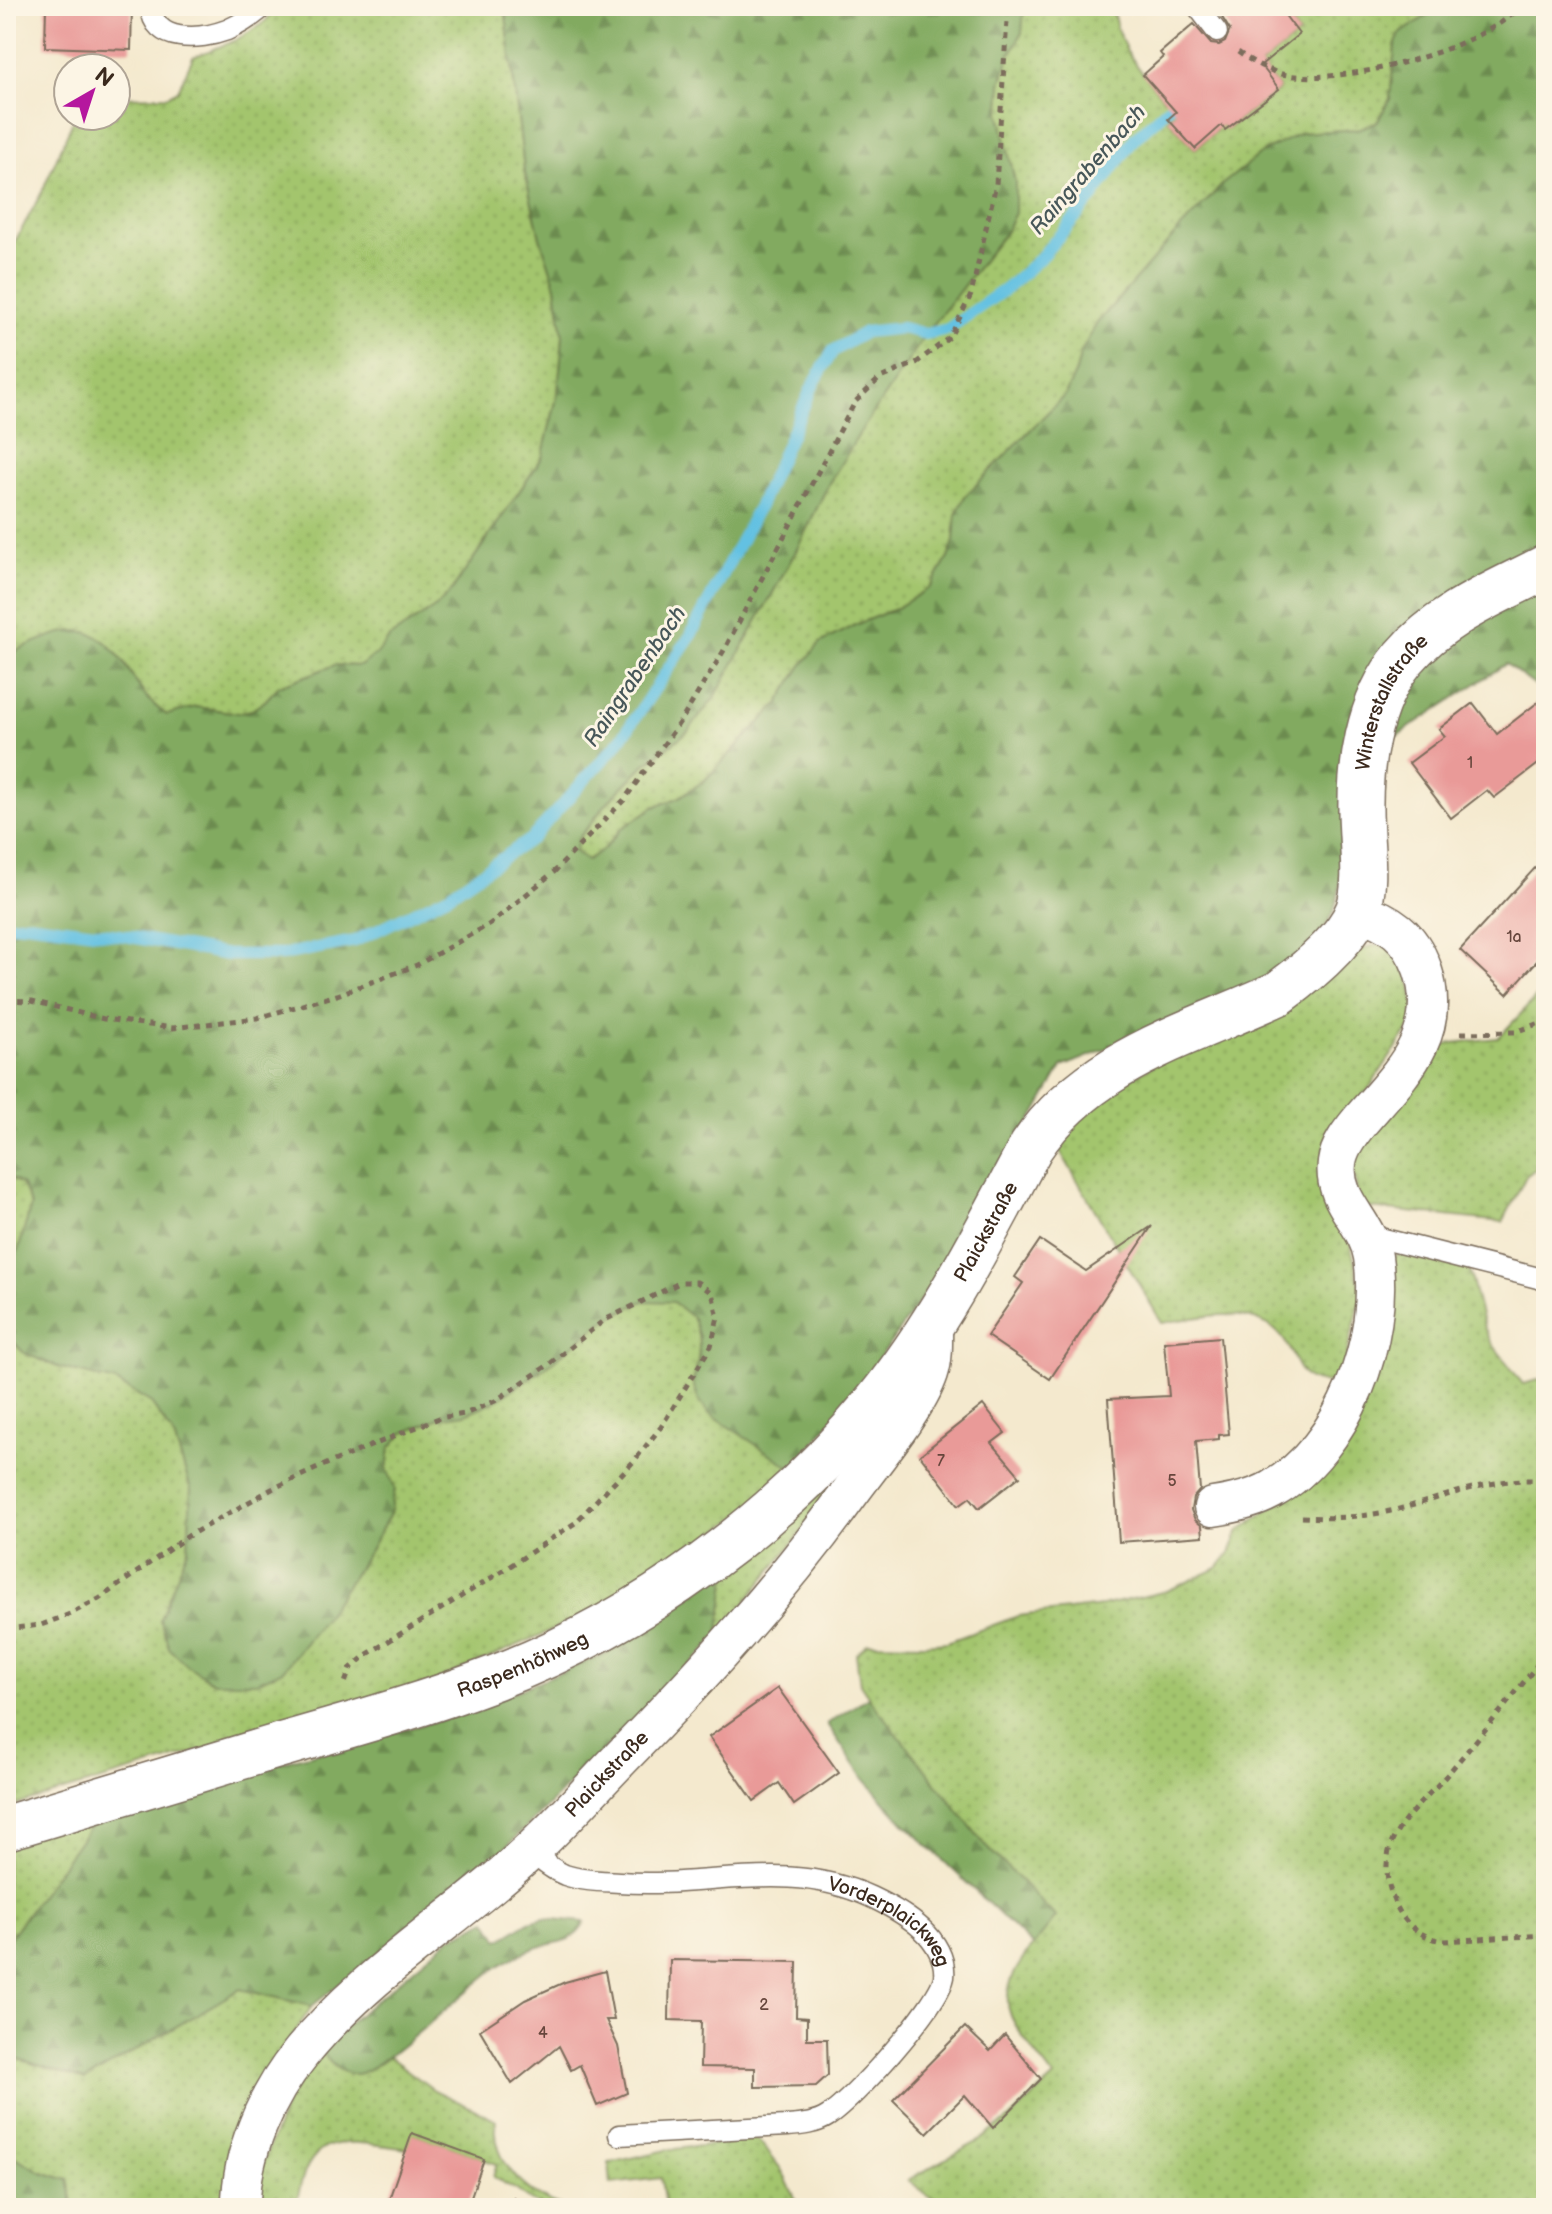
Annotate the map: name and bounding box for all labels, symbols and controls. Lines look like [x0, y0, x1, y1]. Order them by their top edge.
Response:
north arrow [52, 52, 132, 132]
text: N [89, 62, 119, 93]
water label: Raingrabenbach [1024, 99, 1152, 241]
water label: Raingrabenbach [578, 601, 692, 752]
street label: Winterstallstraße [1351, 629, 1433, 772]
house number: 1 [1467, 754, 1473, 773]
house number: 1a [1506, 928, 1522, 947]
street label: Plaickstraße [949, 1178, 1023, 1286]
house number: 7 [937, 1452, 945, 1471]
house number: 5 [1167, 1472, 1177, 1491]
street label: Raspenhöhweg [454, 1627, 592, 1704]
street label: Plaickstraße [560, 1726, 654, 1823]
street label: Vorderplaickweg [826, 1872, 955, 1970]
house number: 2 [759, 1996, 769, 2015]
house number: 4 [538, 2024, 548, 2043]

